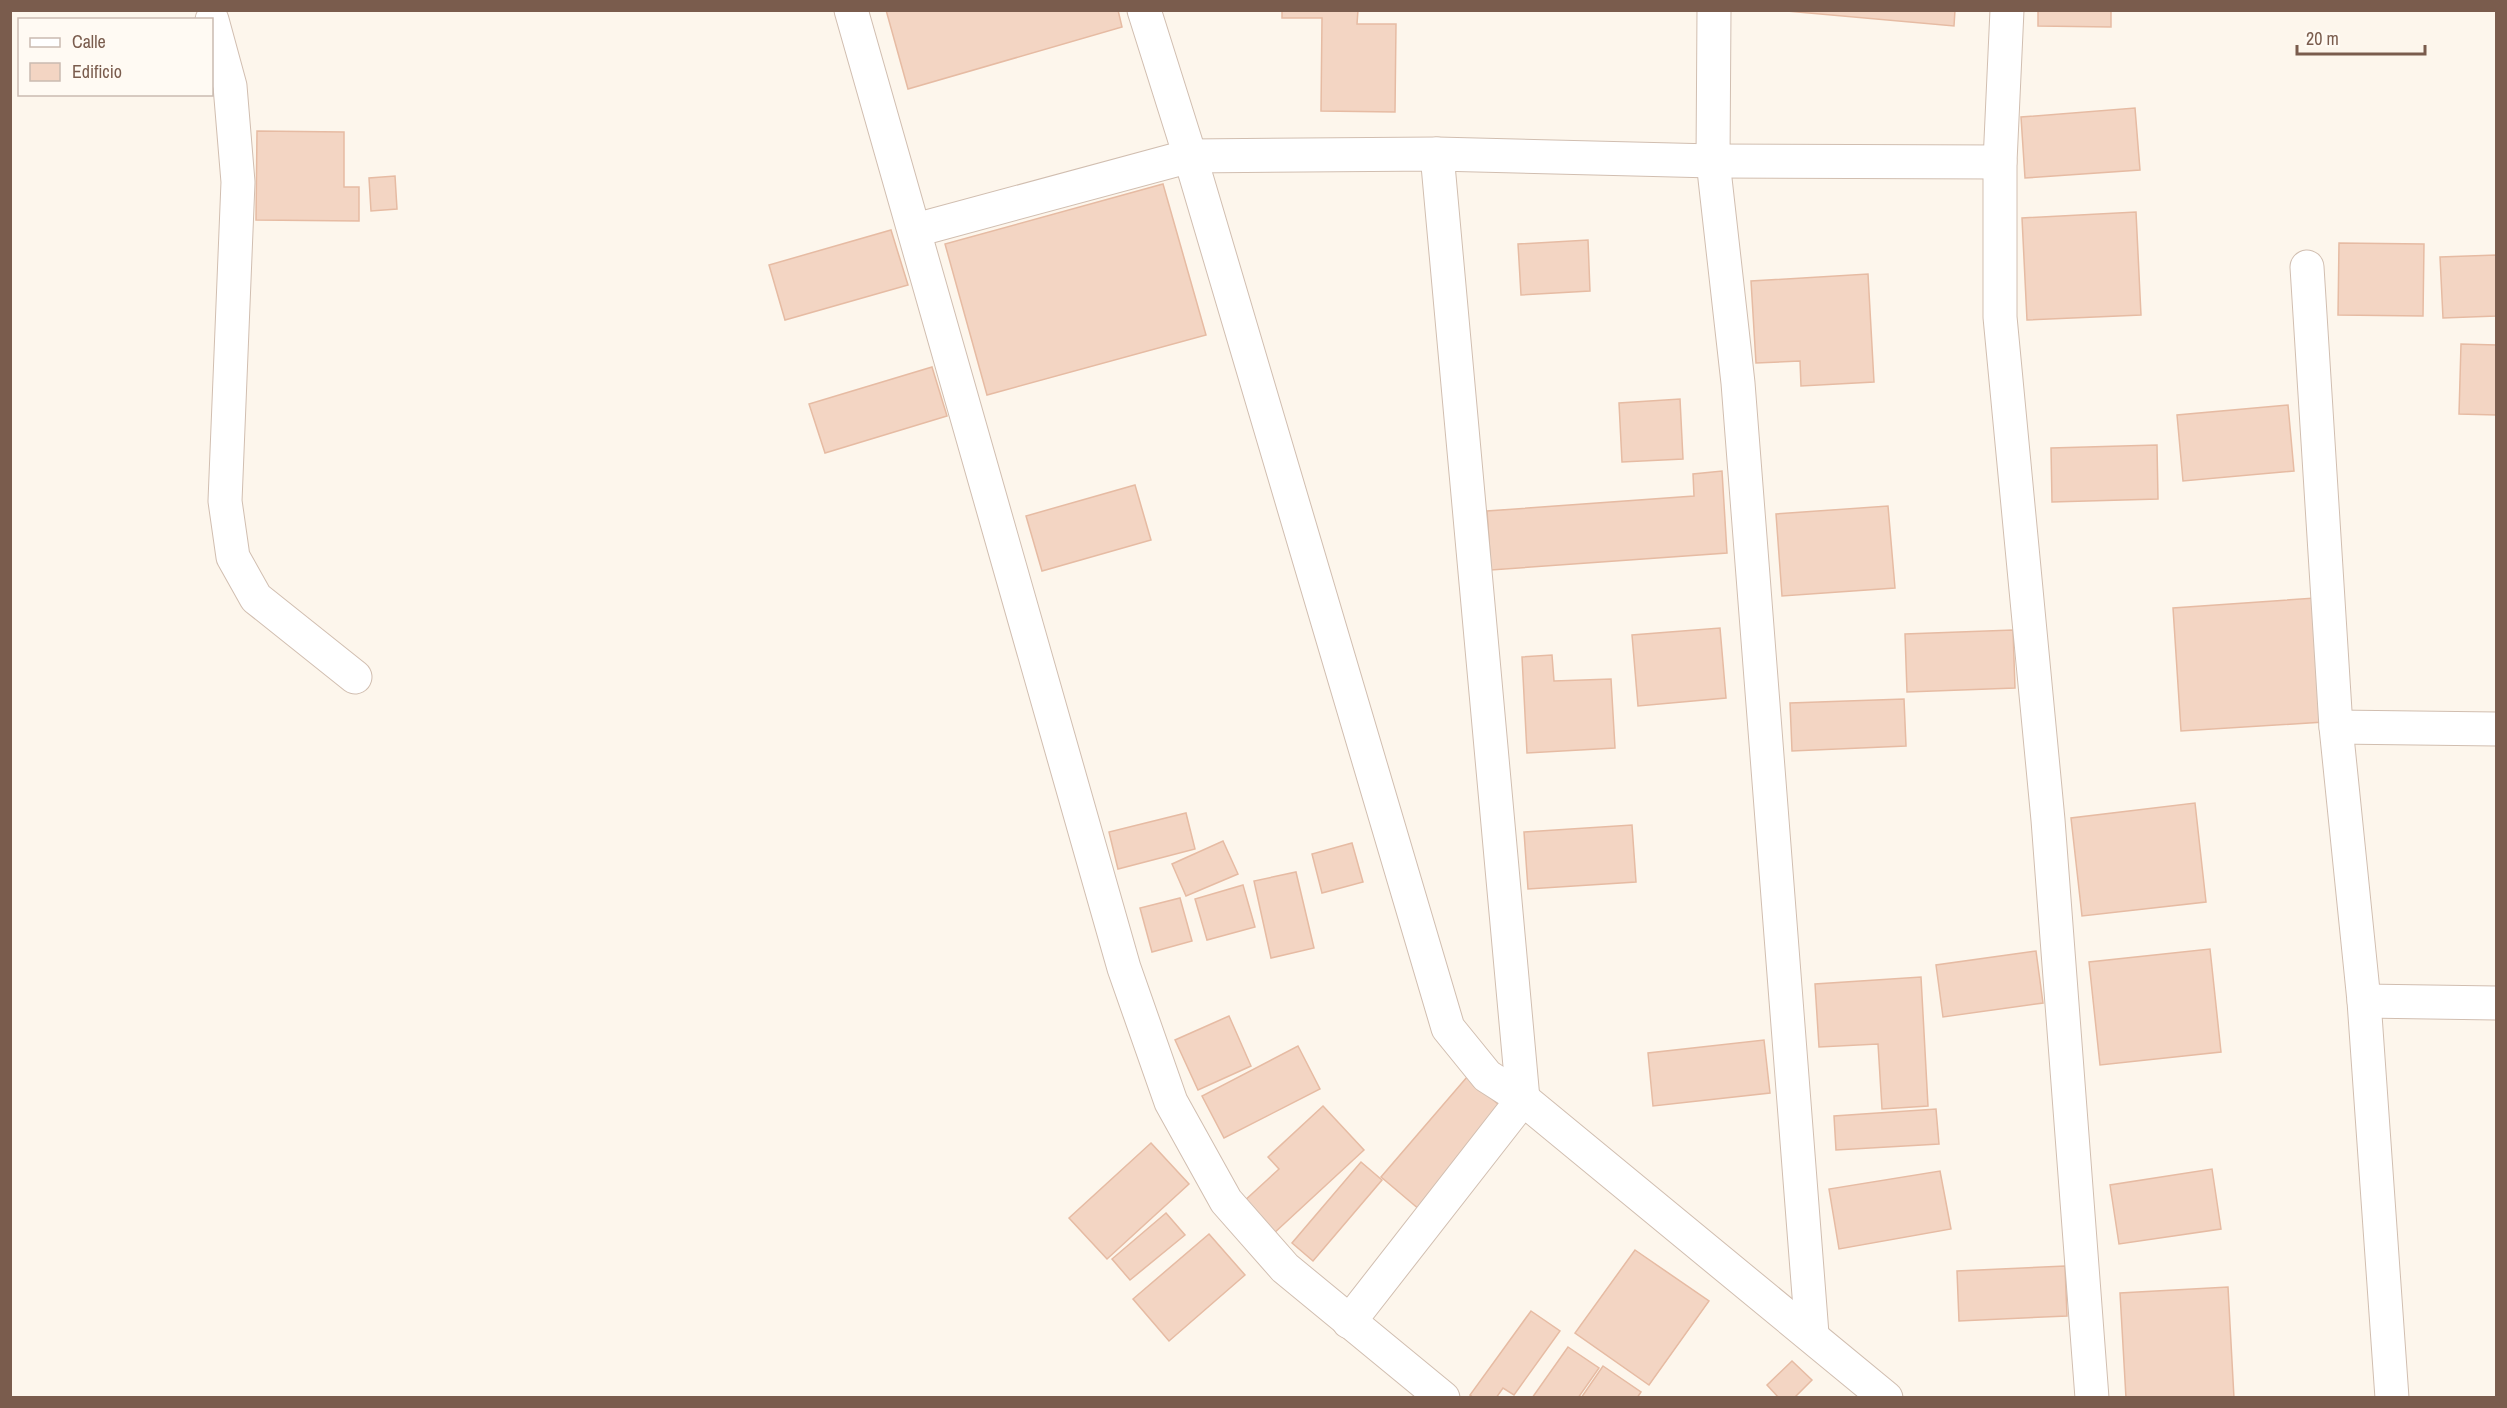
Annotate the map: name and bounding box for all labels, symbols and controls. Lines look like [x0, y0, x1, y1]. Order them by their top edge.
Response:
legend [18, 18, 213, 96]
scale bar [2297, 18, 2424, 56]
text: 20 m [2306, 26, 2339, 51]
text: Calle [72, 29, 106, 54]
text: Edificio [72, 59, 122, 84]

